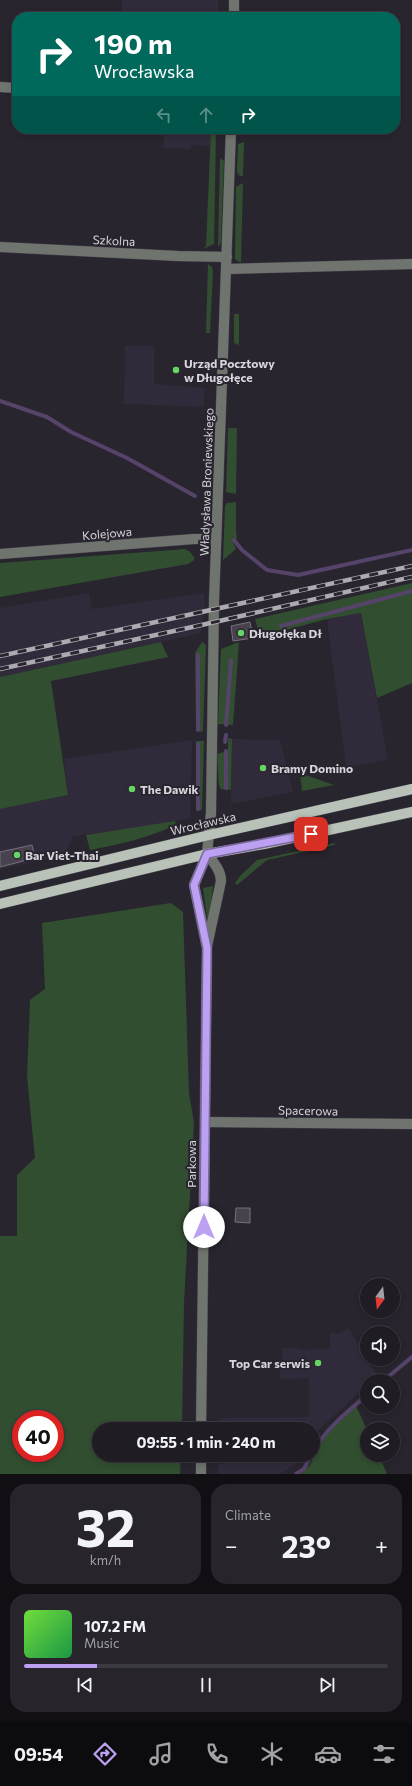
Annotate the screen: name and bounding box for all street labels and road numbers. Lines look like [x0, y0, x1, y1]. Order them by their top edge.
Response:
street label: Szkolna [92, 232, 136, 248]
street label: Władysława Broniewskiego [196, 408, 216, 556]
street label: Kolejowa [82, 524, 132, 542]
street label: Wrocławska [169, 809, 237, 837]
street label: Spacerowa [278, 1102, 338, 1118]
street label: Parkowa [184, 1140, 198, 1188]

